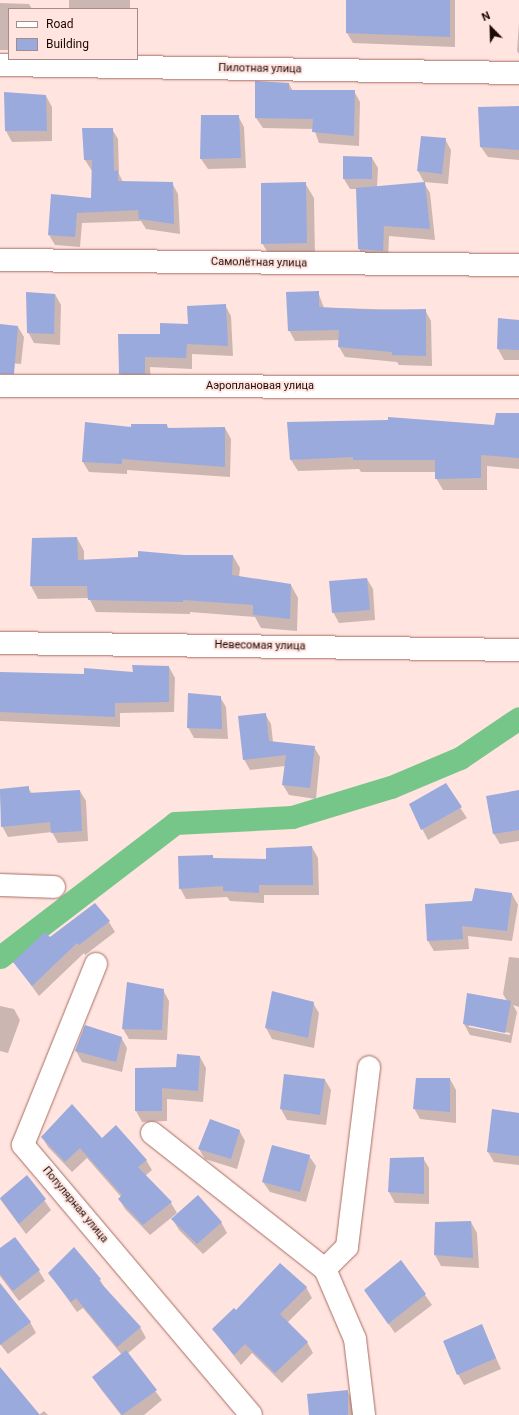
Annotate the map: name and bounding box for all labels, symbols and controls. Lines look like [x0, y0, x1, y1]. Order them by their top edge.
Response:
legend [8, 8, 138, 60]
north arrow [471, 8, 511, 48]
text: N [480, 9, 492, 24]
text: Road [46, 17, 74, 31]
text: Building [46, 37, 89, 51]
street label: Пилотная улица [218, 62, 302, 76]
street label: Самолётная улица [211, 256, 307, 270]
street label: Аэроплановая улица [206, 379, 314, 393]
street label: Невесомая улица [214, 639, 306, 653]
street label: Популярная улица [39, 1164, 111, 1246]

